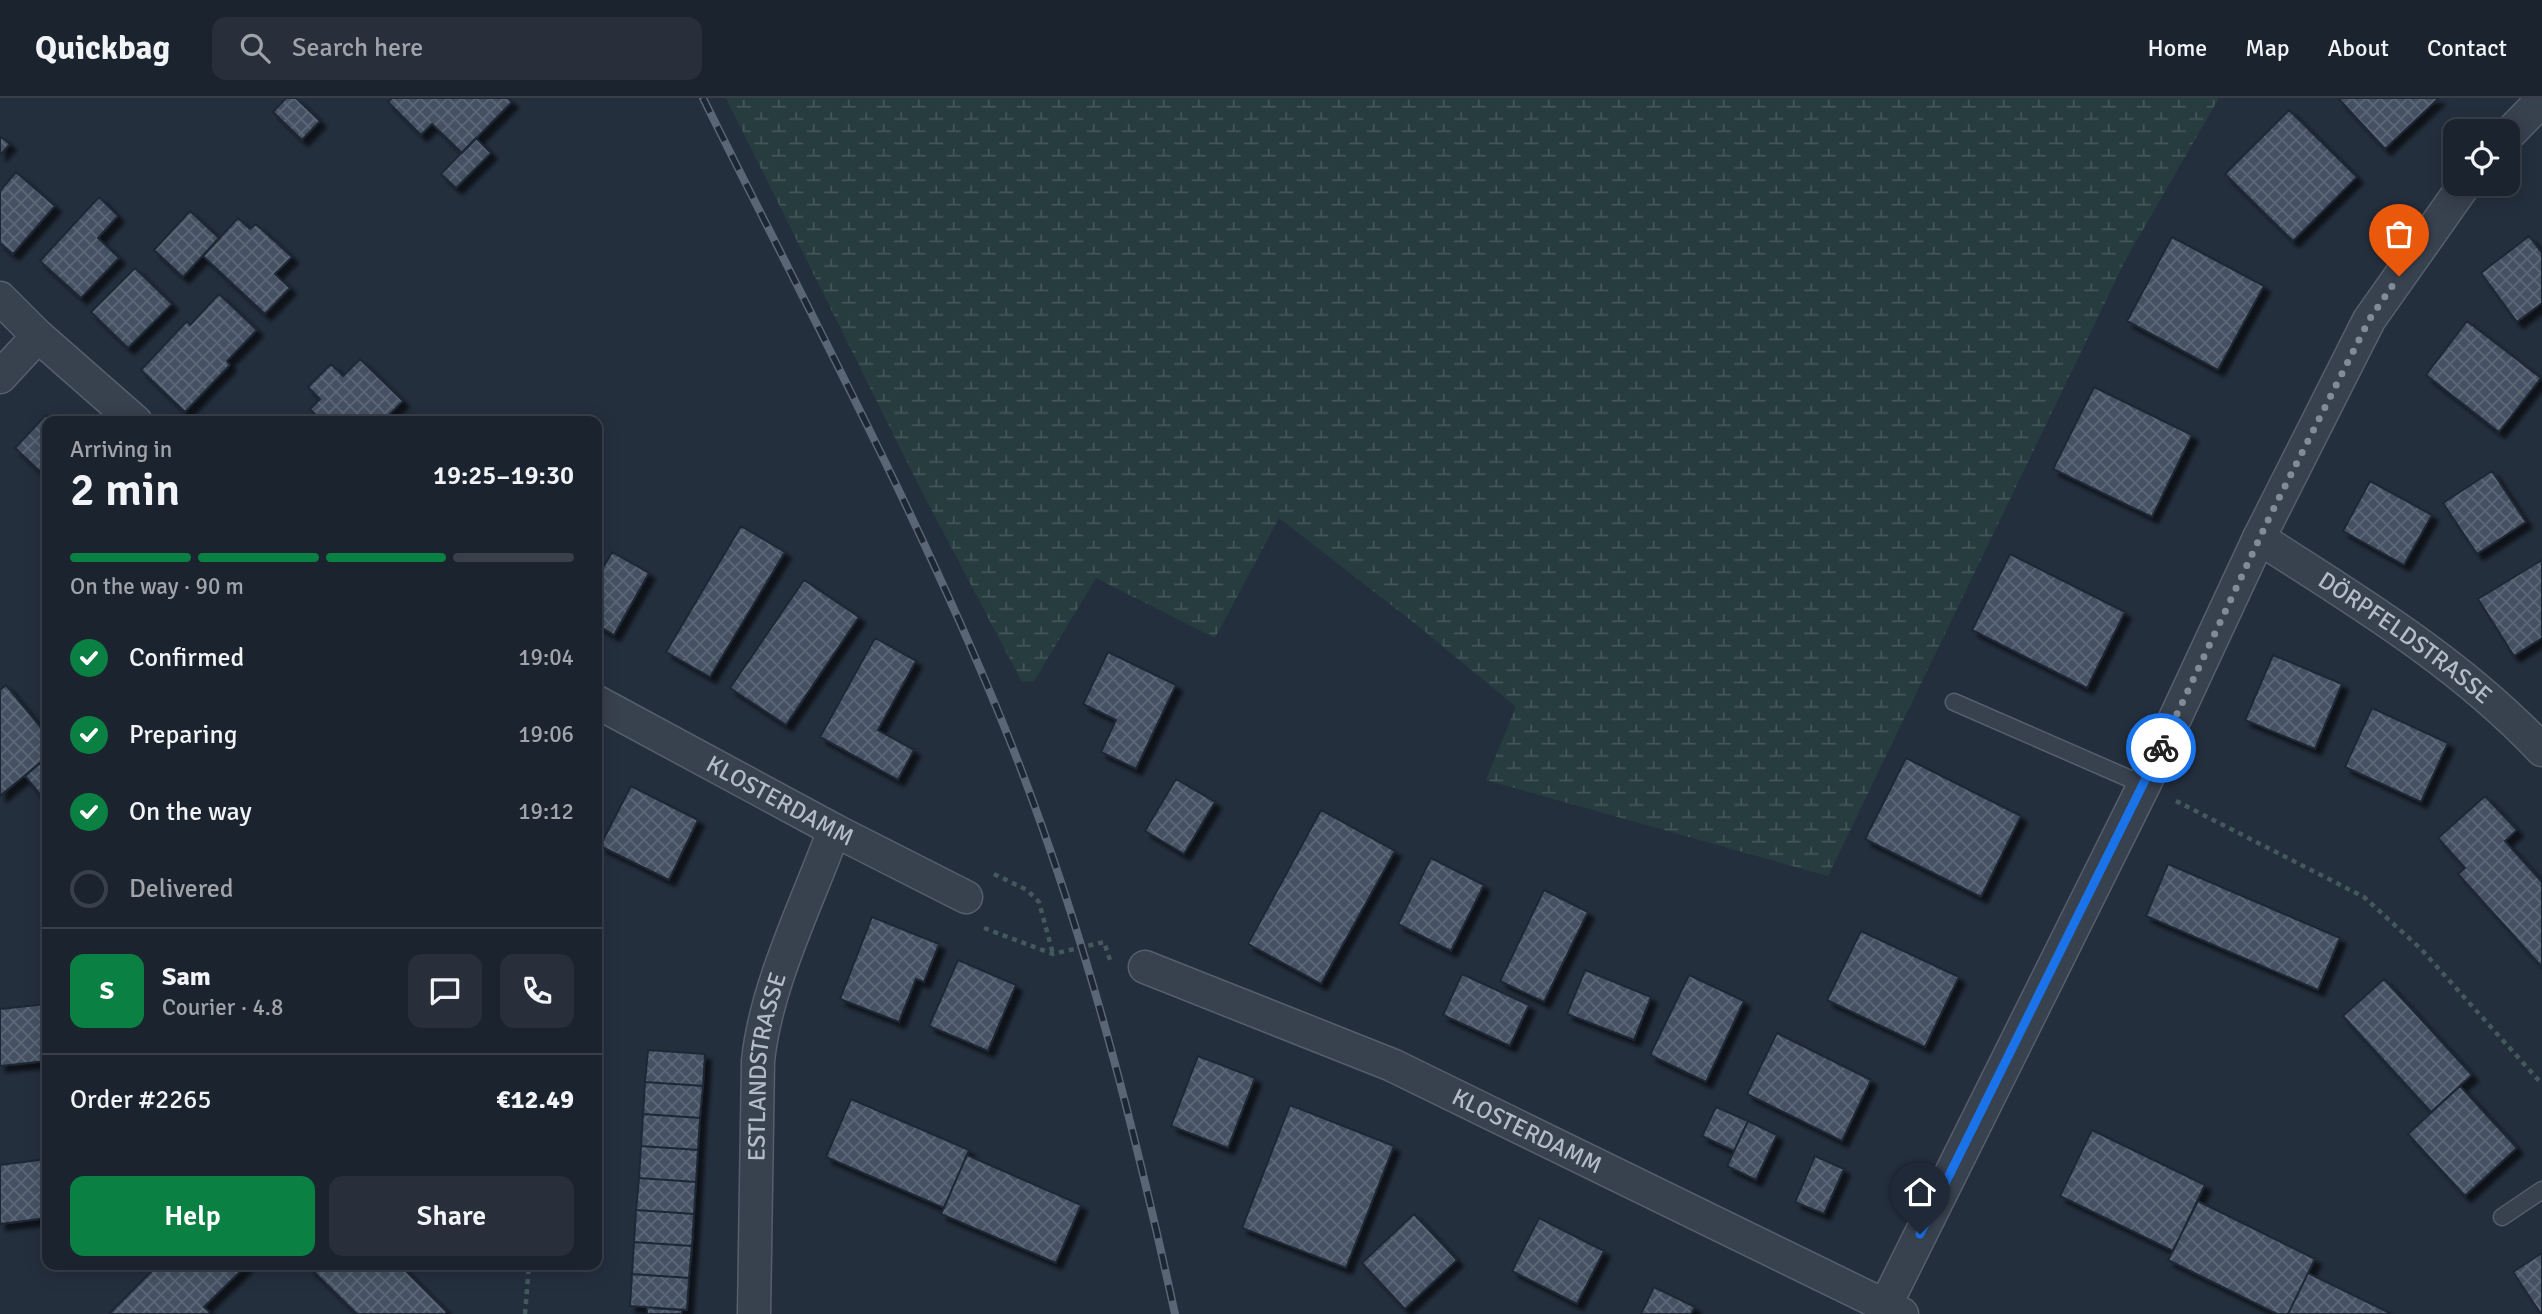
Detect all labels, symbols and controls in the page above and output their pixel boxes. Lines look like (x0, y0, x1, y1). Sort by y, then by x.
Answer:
search box (212, 17, 702, 80)
text: Quickbag (35, 28, 170, 69)
icon: search (236, 29, 274, 67)
text: Search here (292, 32, 423, 64)
text: Home (2147, 33, 2207, 63)
text: Map (2245, 33, 2290, 63)
text: About (2328, 33, 2389, 63)
text: Contact (2427, 33, 2507, 63)
map controls (2443, 119, 2520, 196)
button: locate (2443, 119, 2520, 196)
pin (2369, 204, 2429, 276)
icon: bag (2380, 215, 2418, 253)
text: Arriving in (70, 435, 172, 464)
text: 19:25–19:30 (433, 460, 574, 492)
text: 2 min (70, 462, 180, 518)
street label: DÖRPFELDSTRASSE (2313, 565, 2498, 710)
text: On the way · 90 m (70, 572, 244, 601)
icon: check (70, 639, 108, 677)
text: Confirmed (129, 642, 244, 674)
text: 19:04 (518, 643, 574, 672)
courier (2126, 713, 2196, 783)
icon: check (70, 716, 108, 754)
text: Preparing (129, 719, 237, 751)
text: 19:06 (518, 720, 574, 749)
icon: bike (2142, 729, 2180, 767)
street label: KLOSTERDAMM (701, 749, 859, 853)
icon: check (70, 793, 108, 831)
text: On the way (129, 796, 252, 828)
text: 19:12 (518, 797, 574, 826)
text: Delivered (129, 873, 234, 905)
button: chat (408, 954, 482, 1028)
button: phone (500, 954, 574, 1028)
text: Sam (162, 961, 211, 993)
street label: ESTLANDSTRASSE (741, 969, 793, 1162)
text: S (100, 975, 114, 1007)
text: Courier · 4.8 (162, 993, 283, 1022)
street label: KLOSTERDAMM (1447, 1082, 1607, 1180)
text: Order #2265 (70, 1084, 211, 1116)
text: €12.49 (496, 1084, 574, 1116)
pin (1890, 1162, 1950, 1234)
icon: home (1901, 1173, 1939, 1211)
button: Help (70, 1176, 315, 1256)
button: Share (329, 1176, 574, 1256)

